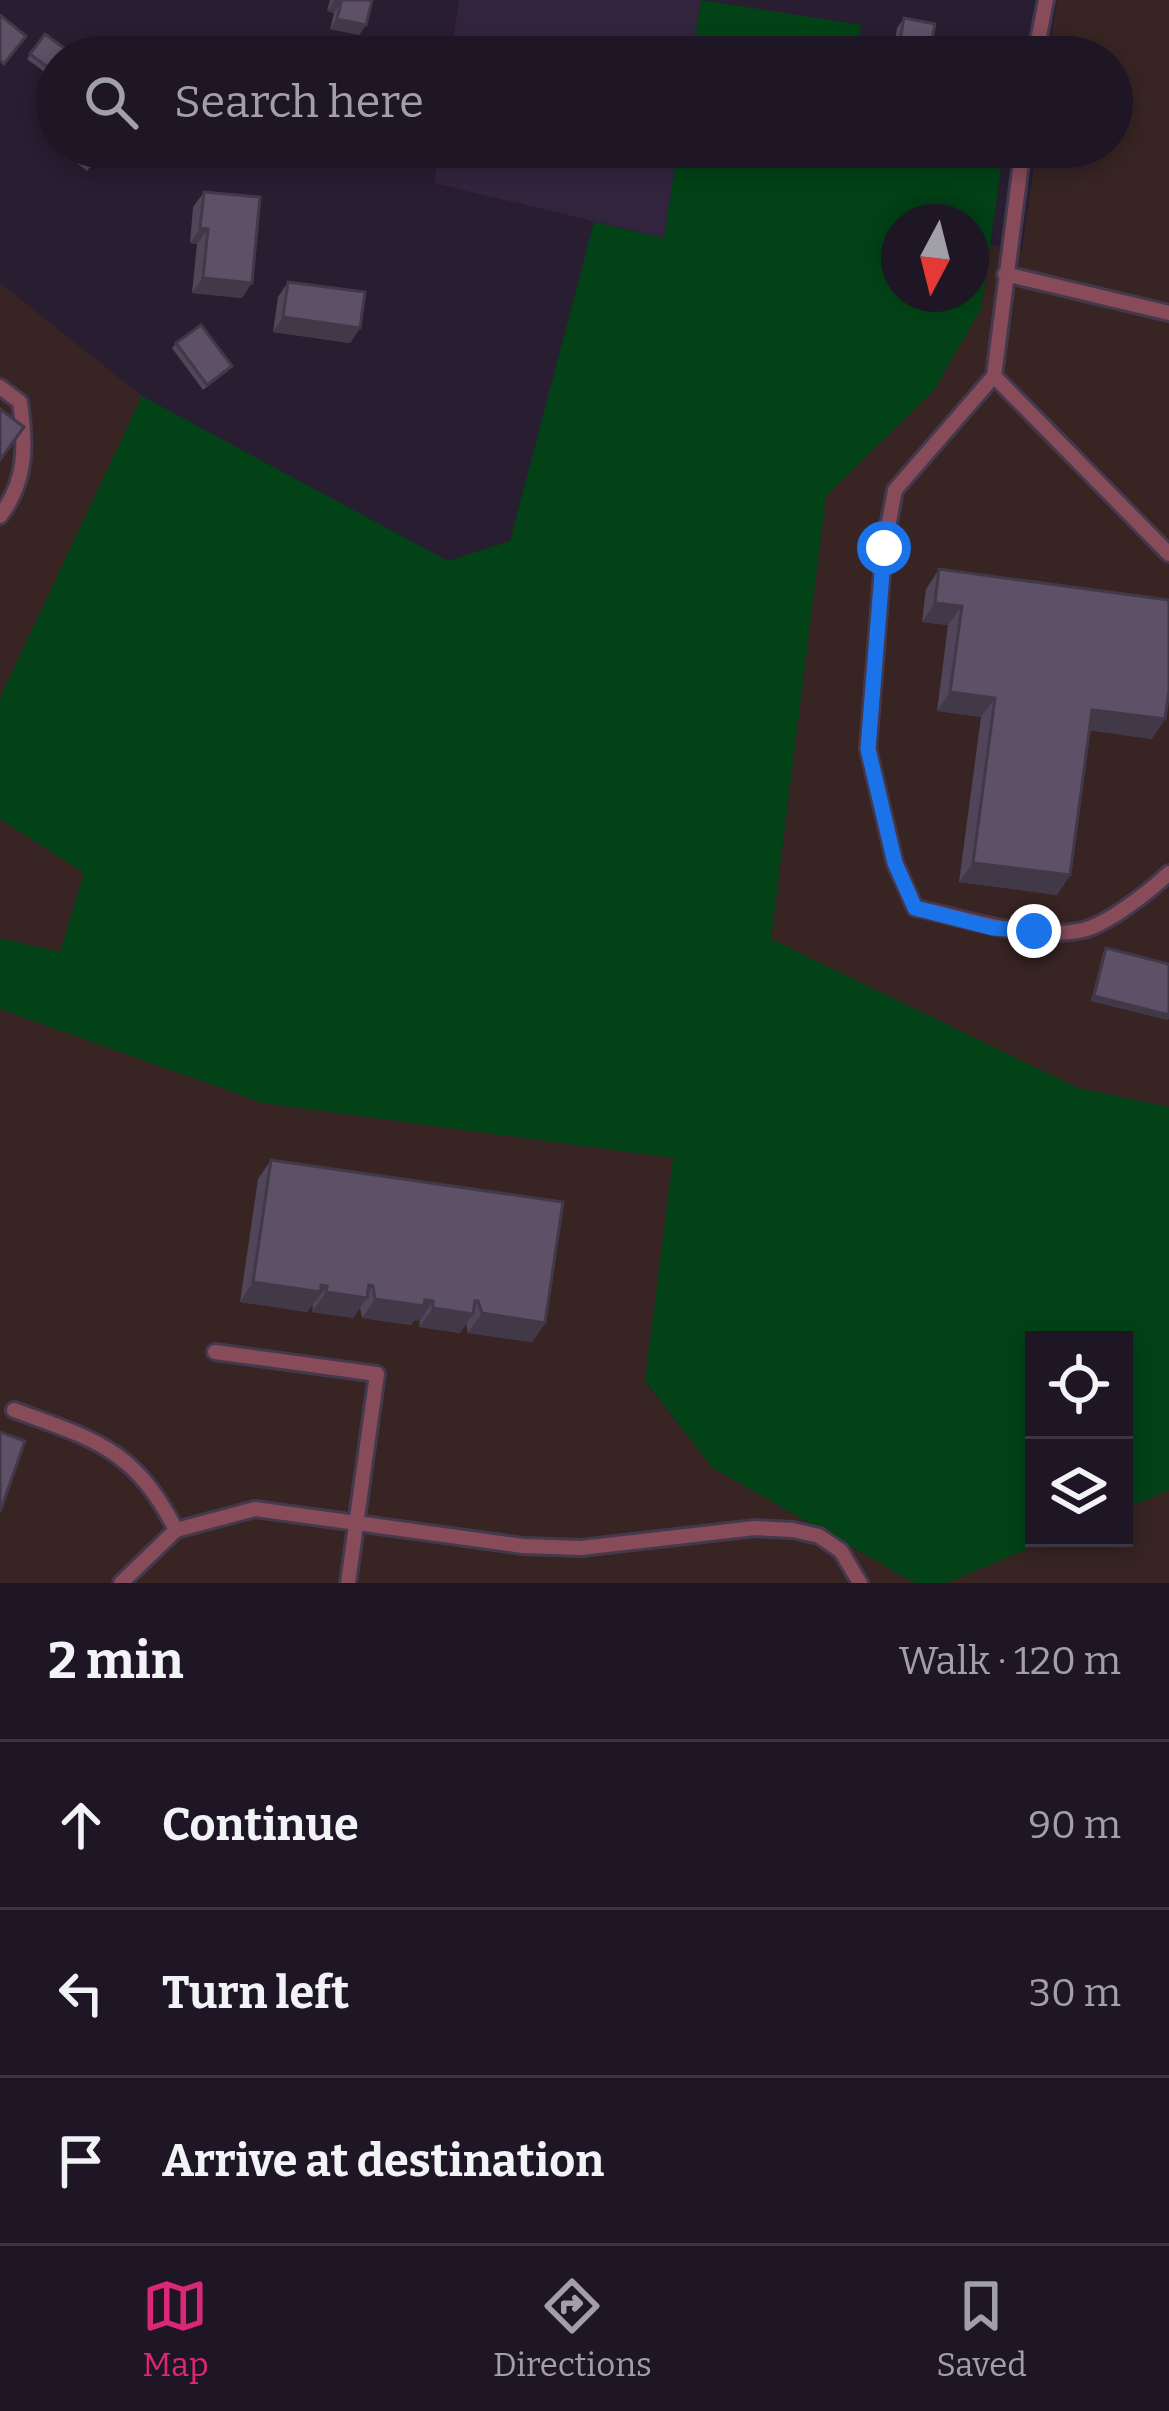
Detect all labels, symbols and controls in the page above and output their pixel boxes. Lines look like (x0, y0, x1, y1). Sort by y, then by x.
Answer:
search box (36, 36, 1133, 168)
icon: search (78, 69, 144, 135)
text: Search here (174, 75, 424, 129)
north arrow (881, 204, 989, 312)
route start (857, 521, 911, 575)
route end (1007, 904, 1061, 958)
map controls (1025, 1331, 1133, 1547)
button: locate (1025, 1331, 1133, 1439)
button: layers (1025, 1439, 1133, 1547)
text: 2 min (48, 1630, 184, 1692)
text: Walk · 120 m (899, 1638, 1121, 1684)
icon: ahead (48, 1792, 114, 1858)
text: Continue (162, 1798, 359, 1852)
text: 90 m (1028, 1802, 1121, 1848)
icon: left (48, 1960, 114, 2026)
text: Turn left (162, 1966, 349, 2020)
text: 30 m (1029, 1970, 1121, 2016)
icon: arrive (48, 2128, 114, 2194)
text: Arrive at destination (162, 2134, 604, 2188)
tab: Map (142, 2273, 209, 2385)
tab: Directions (493, 2273, 652, 2385)
tab: Saved (936, 2273, 1027, 2385)

